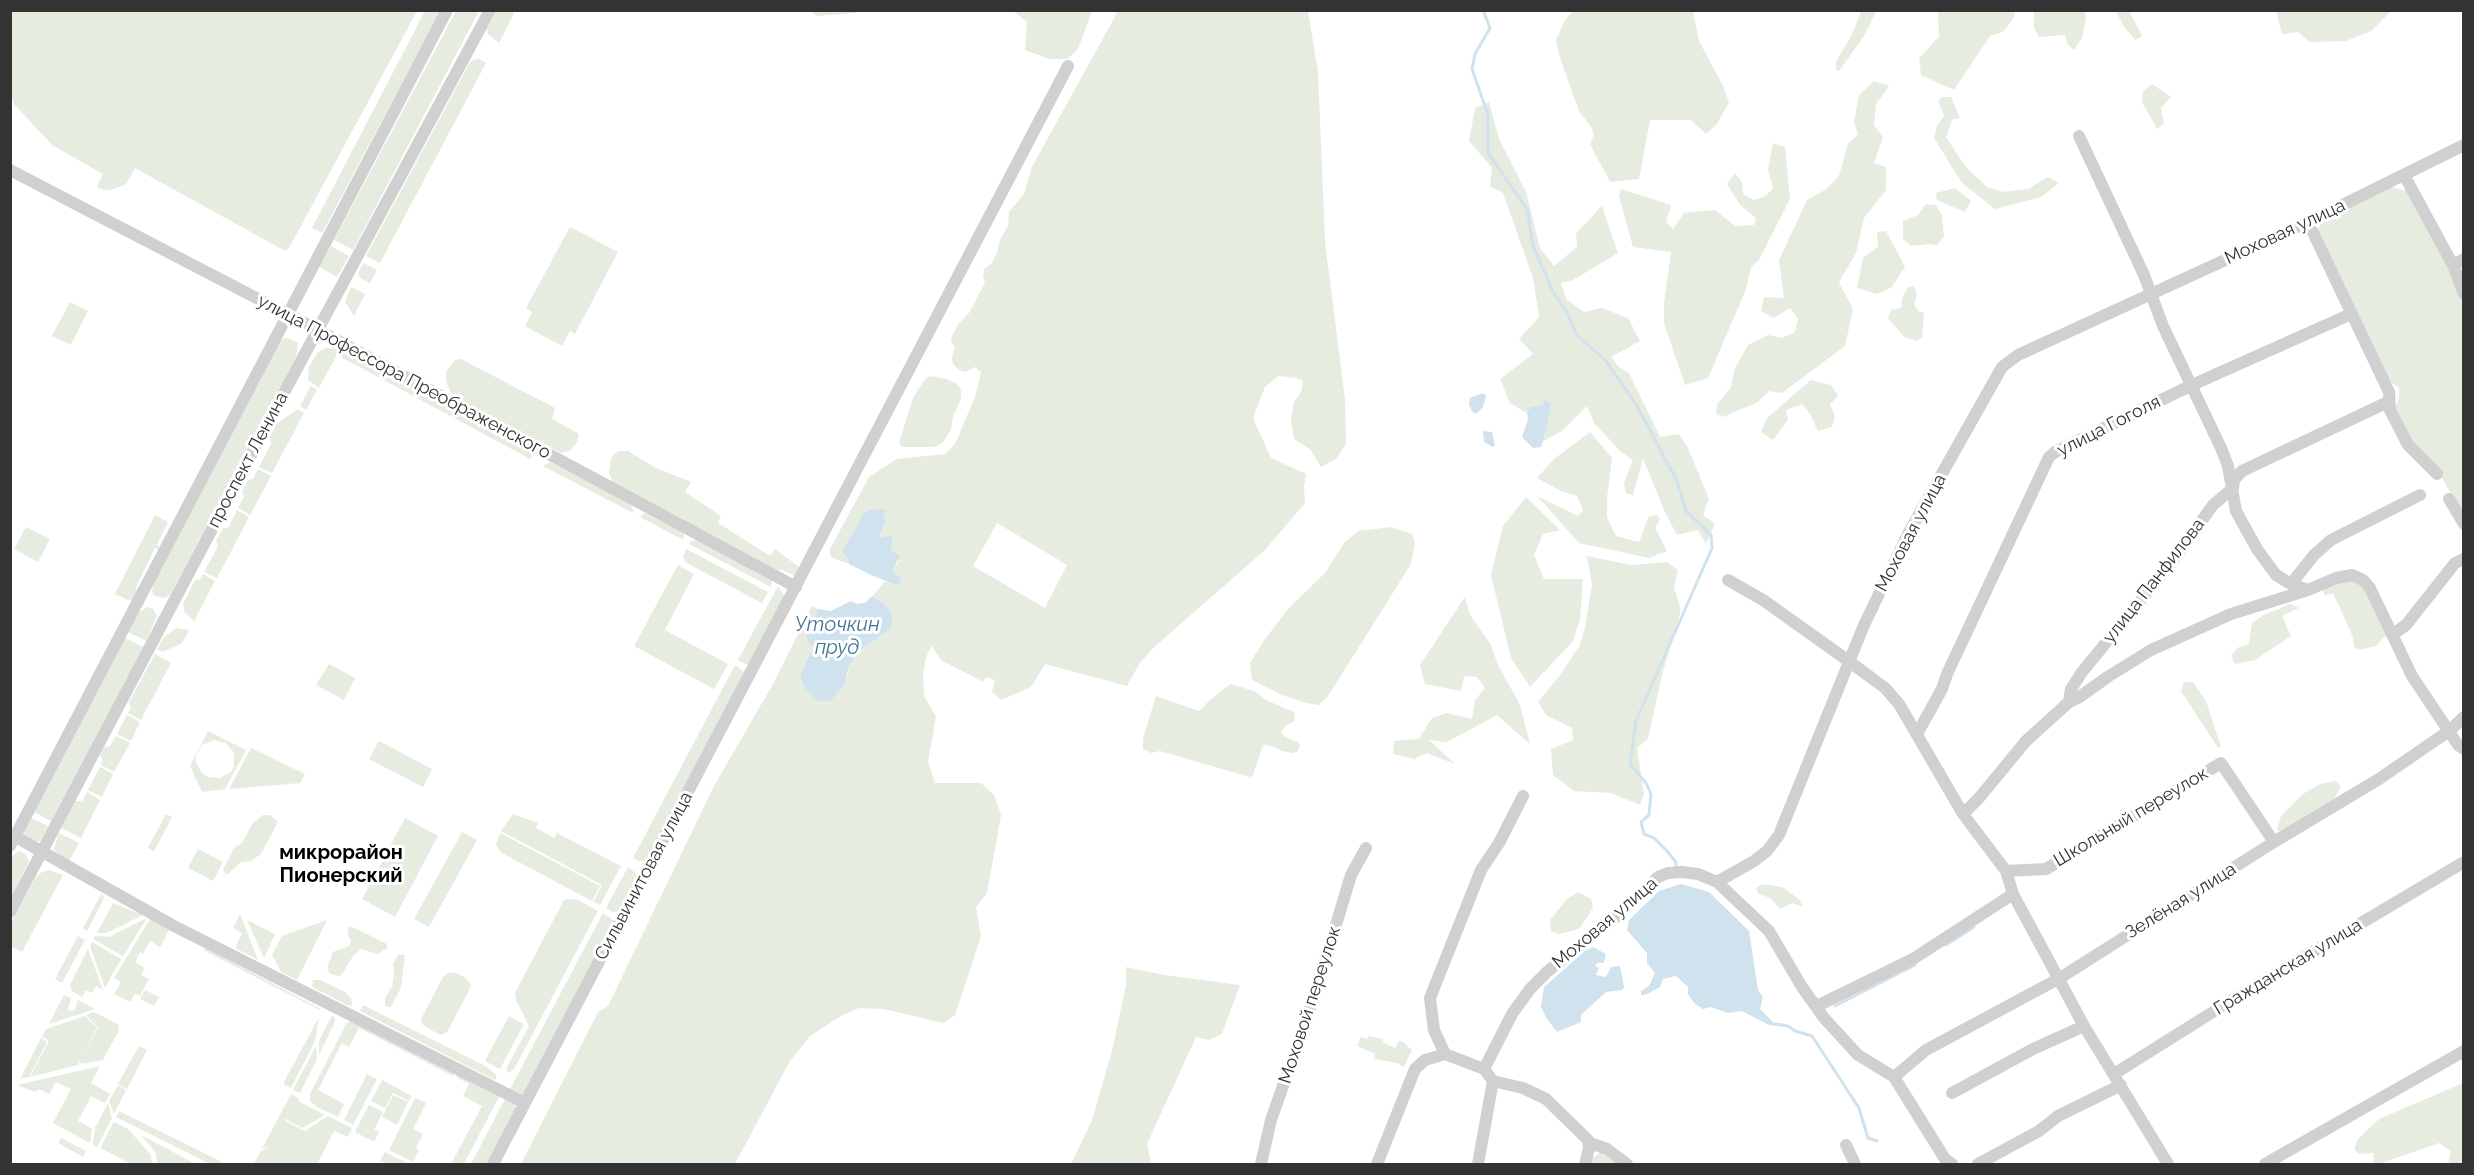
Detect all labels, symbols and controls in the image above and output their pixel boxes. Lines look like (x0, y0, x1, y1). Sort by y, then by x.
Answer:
street label: Моховая улица (2221, 195, 2349, 269)
street label: улица Профессора Преображенского (254, 290, 554, 464)
street label: проспект Ленина (203, 389, 293, 531)
street label: улица Гоголя (2054, 391, 2164, 461)
street label: Моховая улица (1871, 470, 1951, 596)
street label: улица Панфилова (2099, 514, 2209, 648)
water label: Уточкин пруд (795, 613, 879, 660)
street label: Школьный переулок (2050, 762, 2212, 872)
street label: Сильвинитовая улица (591, 788, 697, 964)
district label: микрорайон Пионерский (279, 841, 403, 888)
street label: Зелёная улица (2122, 858, 2240, 944)
street label: Моховая улица (1548, 873, 1662, 973)
street label: Гражданская улица (2210, 914, 2366, 1020)
street label: Моховой переулок (1274, 924, 1346, 1086)

